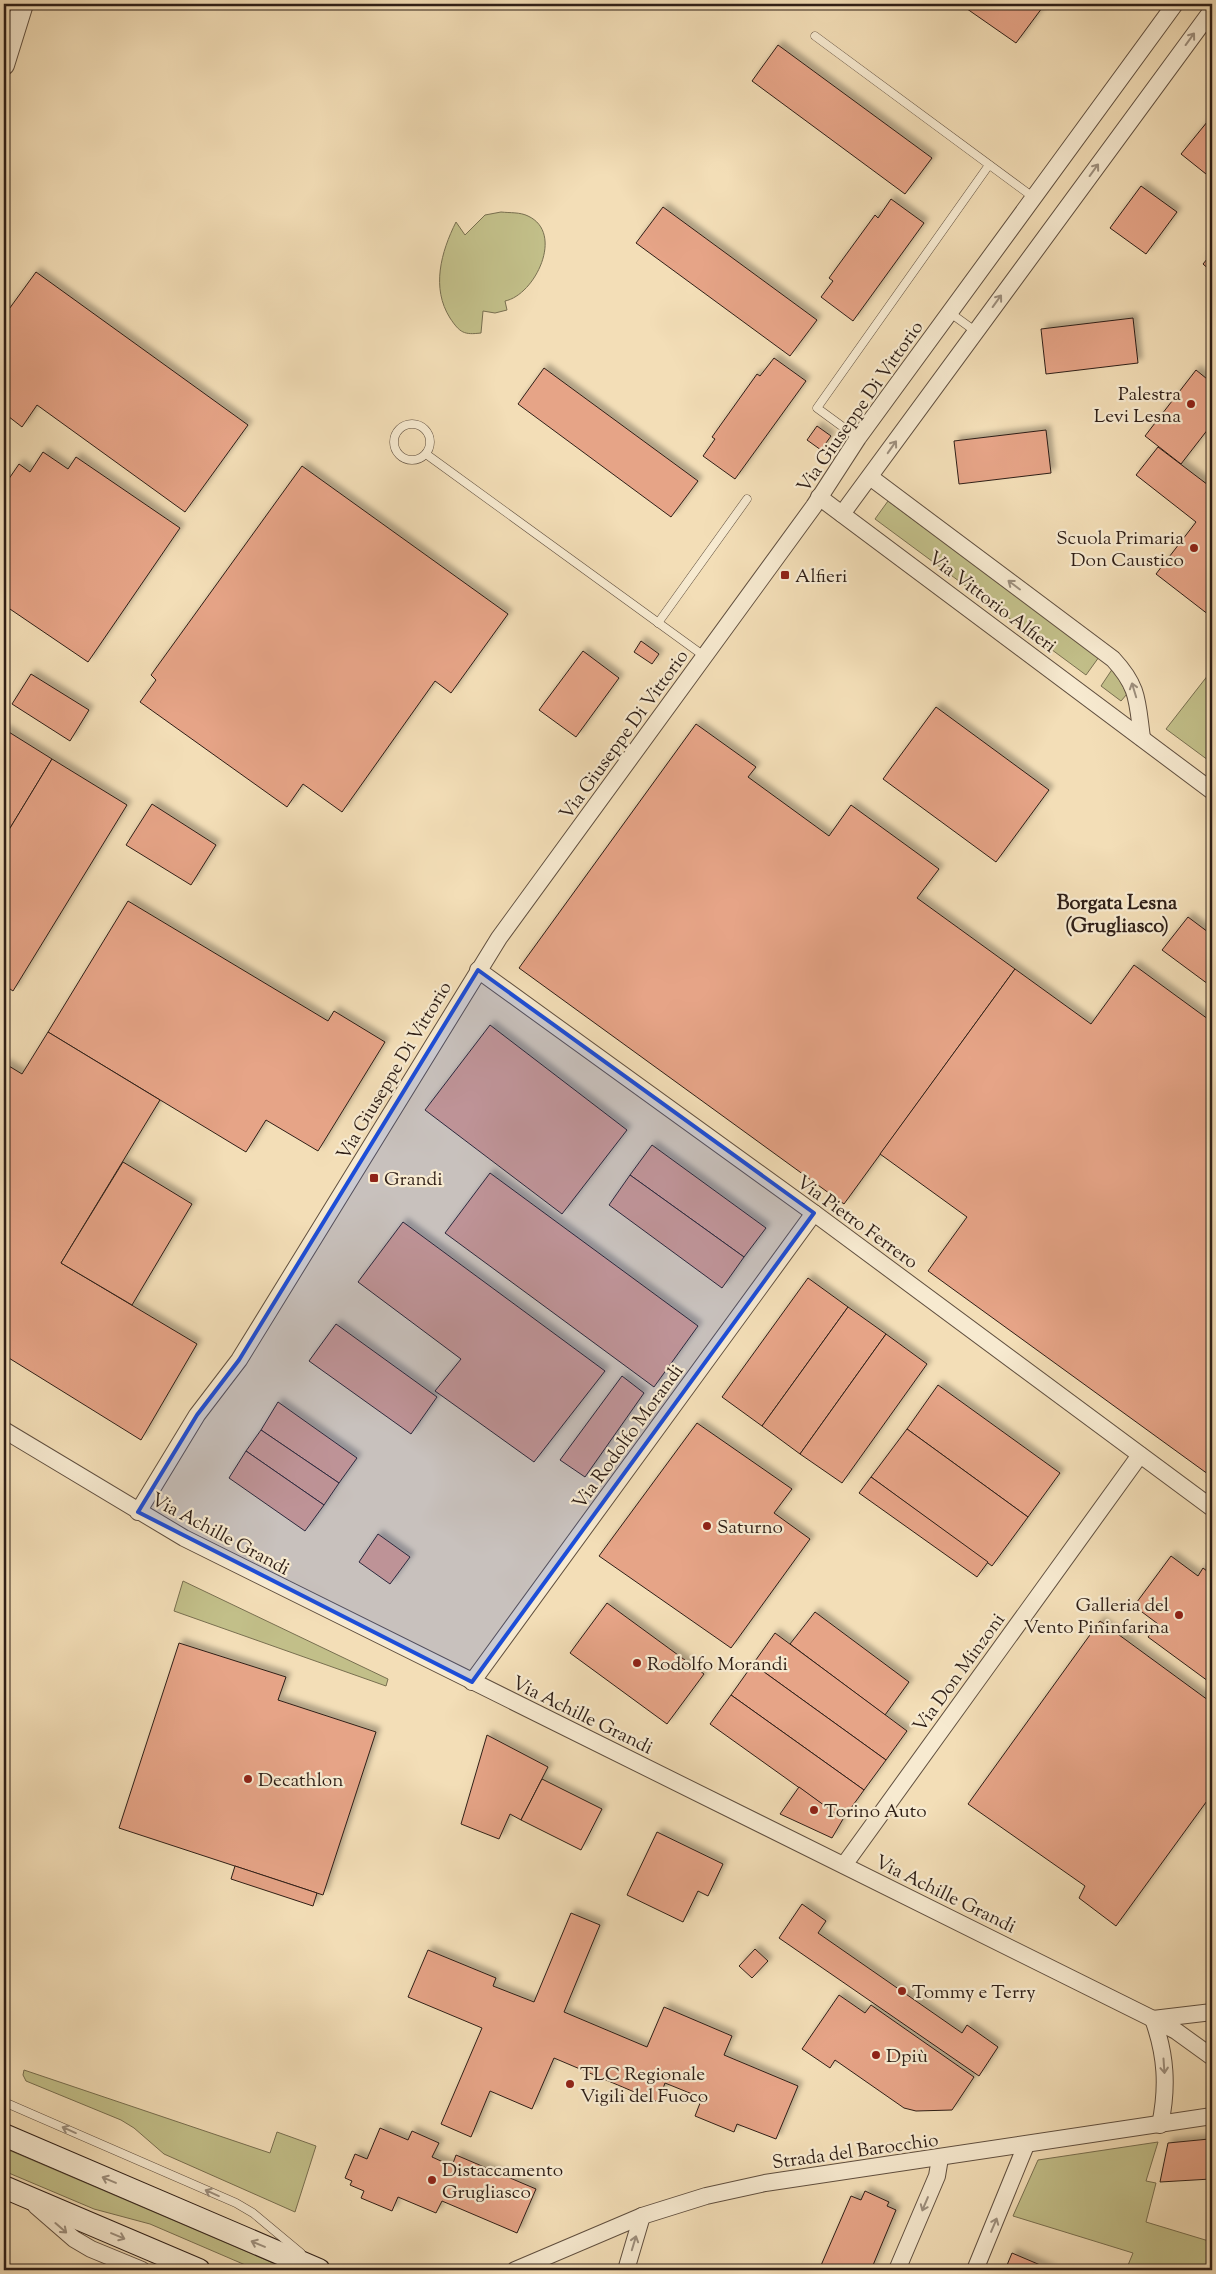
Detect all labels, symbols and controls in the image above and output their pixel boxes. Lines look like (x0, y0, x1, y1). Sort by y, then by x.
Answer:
one-way arrow (1185, 33, 1196, 46)
one-way arrow (1088, 164, 1099, 177)
one-way arrow (992, 294, 1002, 308)
street label: Via Giuseppe Di Vittorio (791, 316, 931, 499)
place label: Palestra Levi Lesna (1094, 382, 1181, 431)
marker: Palestra Levi Lesna (1185, 398, 1197, 410)
one-way arrow (887, 440, 897, 454)
place label: Scuola Primaria Don Caustico (1056, 526, 1184, 575)
marker: Scuola Primaria Don Caustico (1188, 542, 1200, 554)
street label: Via Vittorio Alfieri (922, 546, 1061, 660)
place label: Alfieri (795, 564, 847, 591)
marker: Alfieri (779, 569, 791, 581)
one-way arrow (1008, 579, 1021, 590)
street label: Via Giuseppe Di Vittorio (554, 645, 696, 826)
one-way arrow (1128, 683, 1138, 699)
district label: Borgata Lesna (Grugliasco) (1057, 890, 1178, 942)
street label: Via Giuseppe Di Vittorio (331, 977, 459, 1166)
place label: Grandi (384, 1167, 443, 1194)
street label: Via Pietro Ferrero (790, 1170, 923, 1276)
marker: Grandi (368, 1172, 380, 1184)
street label: Via Rodolfo Morandi (567, 1359, 691, 1515)
street label: Via Achille Grandi (146, 1487, 294, 1583)
place label: Saturno (717, 1515, 783, 1542)
marker: Saturno (701, 1520, 713, 1532)
place label: Galleria del Vento Pininfarina (1023, 1593, 1169, 1642)
street label: Via Don Minzoni (908, 1608, 1013, 1739)
marker: Galleria del Vento Pininfarina (1173, 1609, 1185, 1621)
place label: Rodolfo Morandi (647, 1652, 788, 1679)
marker: Rodolfo Morandi (631, 1657, 643, 1669)
street label: Via Achille Grandi (507, 1670, 657, 1762)
place label: Decathlon (258, 1768, 343, 1795)
marker: Decathlon (242, 1773, 254, 1785)
place label: Torino Auto (824, 1799, 927, 1826)
marker: Torino Auto (808, 1804, 820, 1816)
street label: Via Achille Grandi (870, 1849, 1020, 1941)
place label: Tommy e Terry (912, 1980, 1036, 2007)
marker: Tommy e Terry (896, 1985, 908, 1997)
place label: Dpiù (886, 2044, 928, 2071)
marker: Dpiù (870, 2049, 882, 2061)
one-way arrow (1160, 2057, 1169, 2073)
place label: TLC Regionale Vigili del Fuoco (580, 2062, 708, 2111)
marker: TLC Regionale Vigili del Fuoco (564, 2078, 576, 2090)
one-way arrow (62, 2125, 77, 2134)
street label: Strada del Barocchio (771, 2127, 940, 2178)
place label: Distaccamento Grugliasco (442, 2158, 563, 2207)
marker: Distaccamento Grugliasco (426, 2174, 438, 2186)
one-way arrow (102, 2175, 117, 2185)
one-way arrow (205, 2187, 220, 2197)
one-way arrow (920, 2196, 930, 2211)
one-way arrow (989, 2218, 999, 2233)
one-way arrow (55, 2222, 68, 2234)
one-way arrow (110, 2231, 125, 2241)
one-way arrow (629, 2235, 639, 2251)
one-way arrow (251, 2239, 266, 2249)

